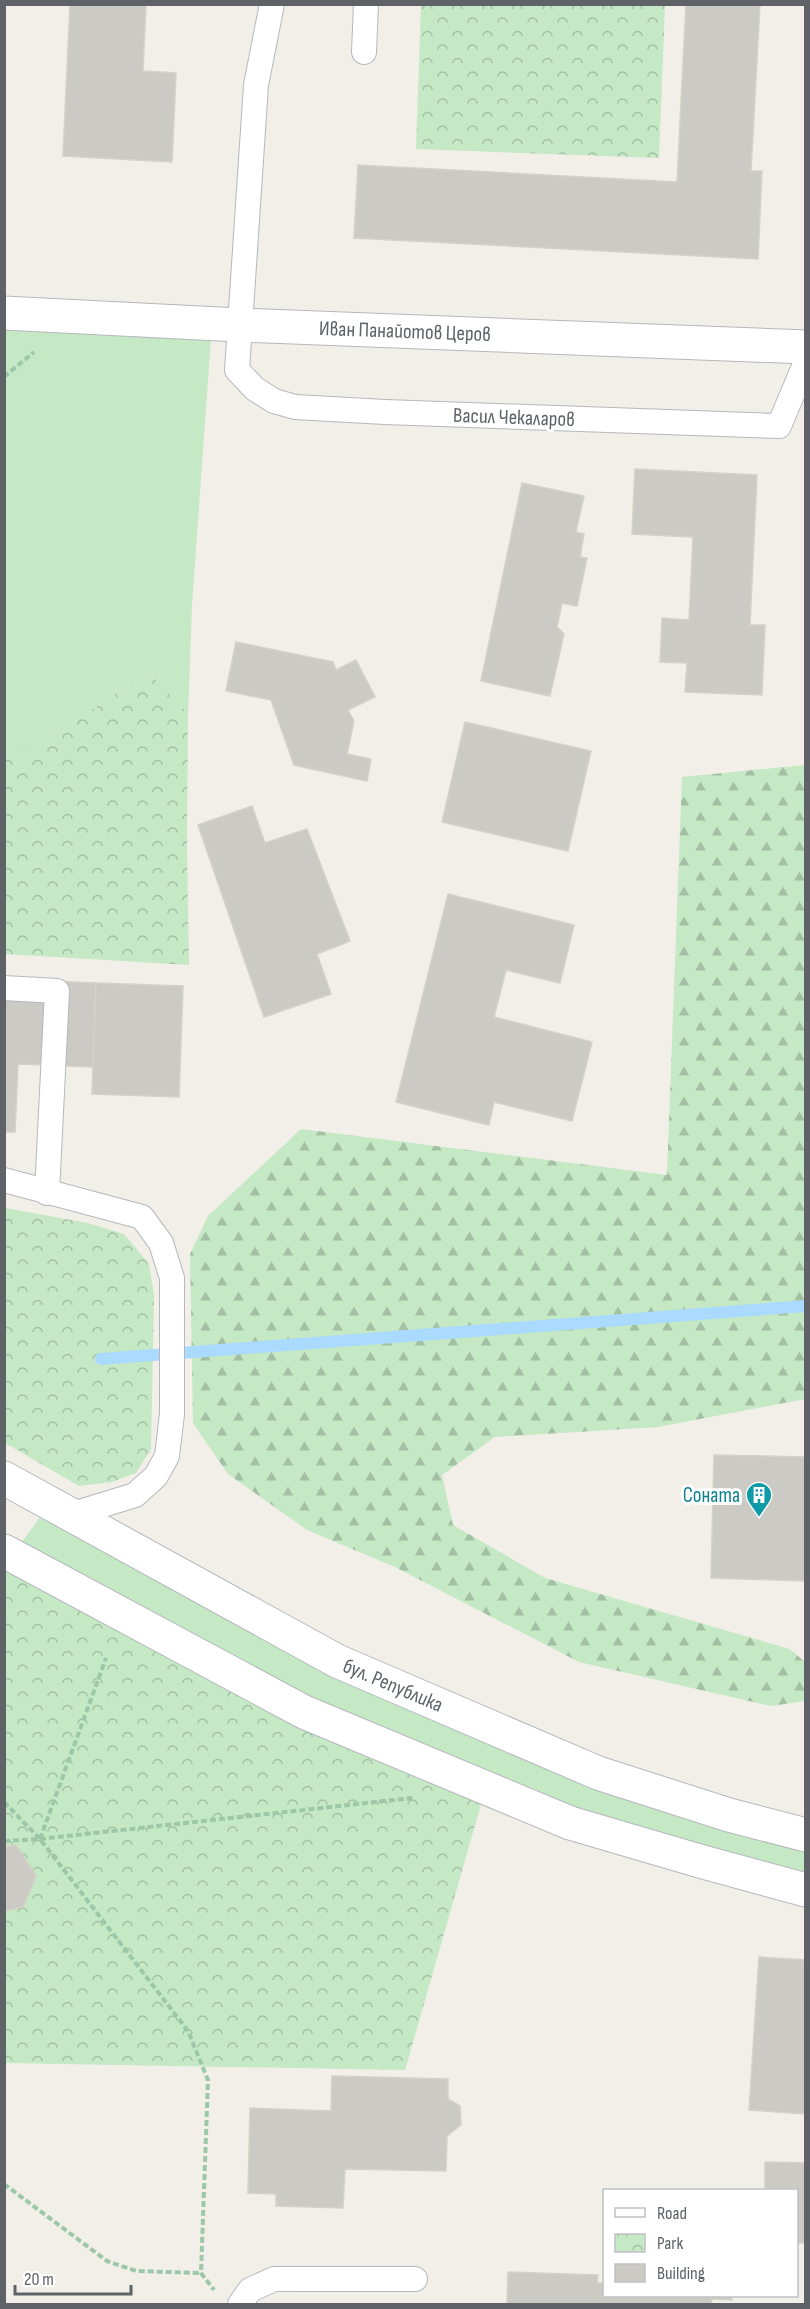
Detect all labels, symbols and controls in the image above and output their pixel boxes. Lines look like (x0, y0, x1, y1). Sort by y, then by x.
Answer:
street label: Иван Панайотов Церов (319, 316, 491, 347)
street label: Васил Чекаларов (453, 403, 575, 432)
building icon: Соната (744, 1480, 774, 1518)
place label: Соната (683, 1483, 740, 1508)
street label: бул. Република (339, 1653, 447, 1718)
legend (603, 2189, 798, 2297)
text: Road (657, 2203, 687, 2224)
text: Park (657, 2233, 683, 2254)
scale bar (15, 2258, 130, 2296)
text: Building (657, 2263, 705, 2284)
text: 20 m (24, 2269, 54, 2290)

